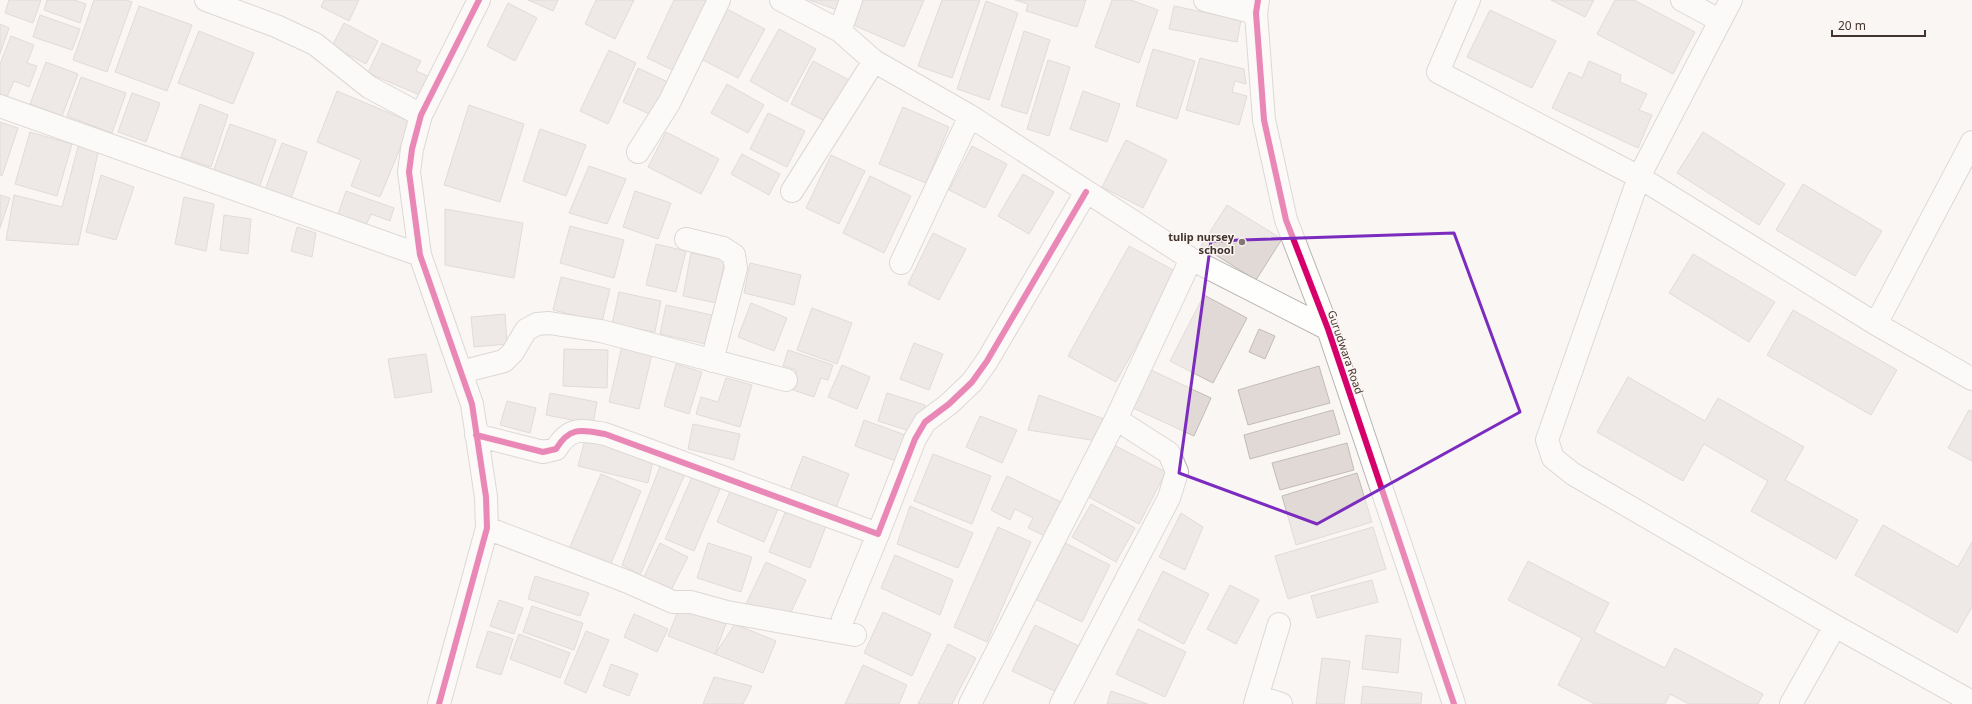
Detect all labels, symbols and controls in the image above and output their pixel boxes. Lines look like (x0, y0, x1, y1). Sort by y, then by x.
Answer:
scale bar (1832, 12, 1925, 38)
text: 20 m (1838, 17, 1866, 34)
place label: tulip nursey school (1168, 229, 1235, 257)
marker: tulip nursey school (1237, 237, 1247, 247)
street label: Gurudwara Road (1325, 308, 1367, 396)

